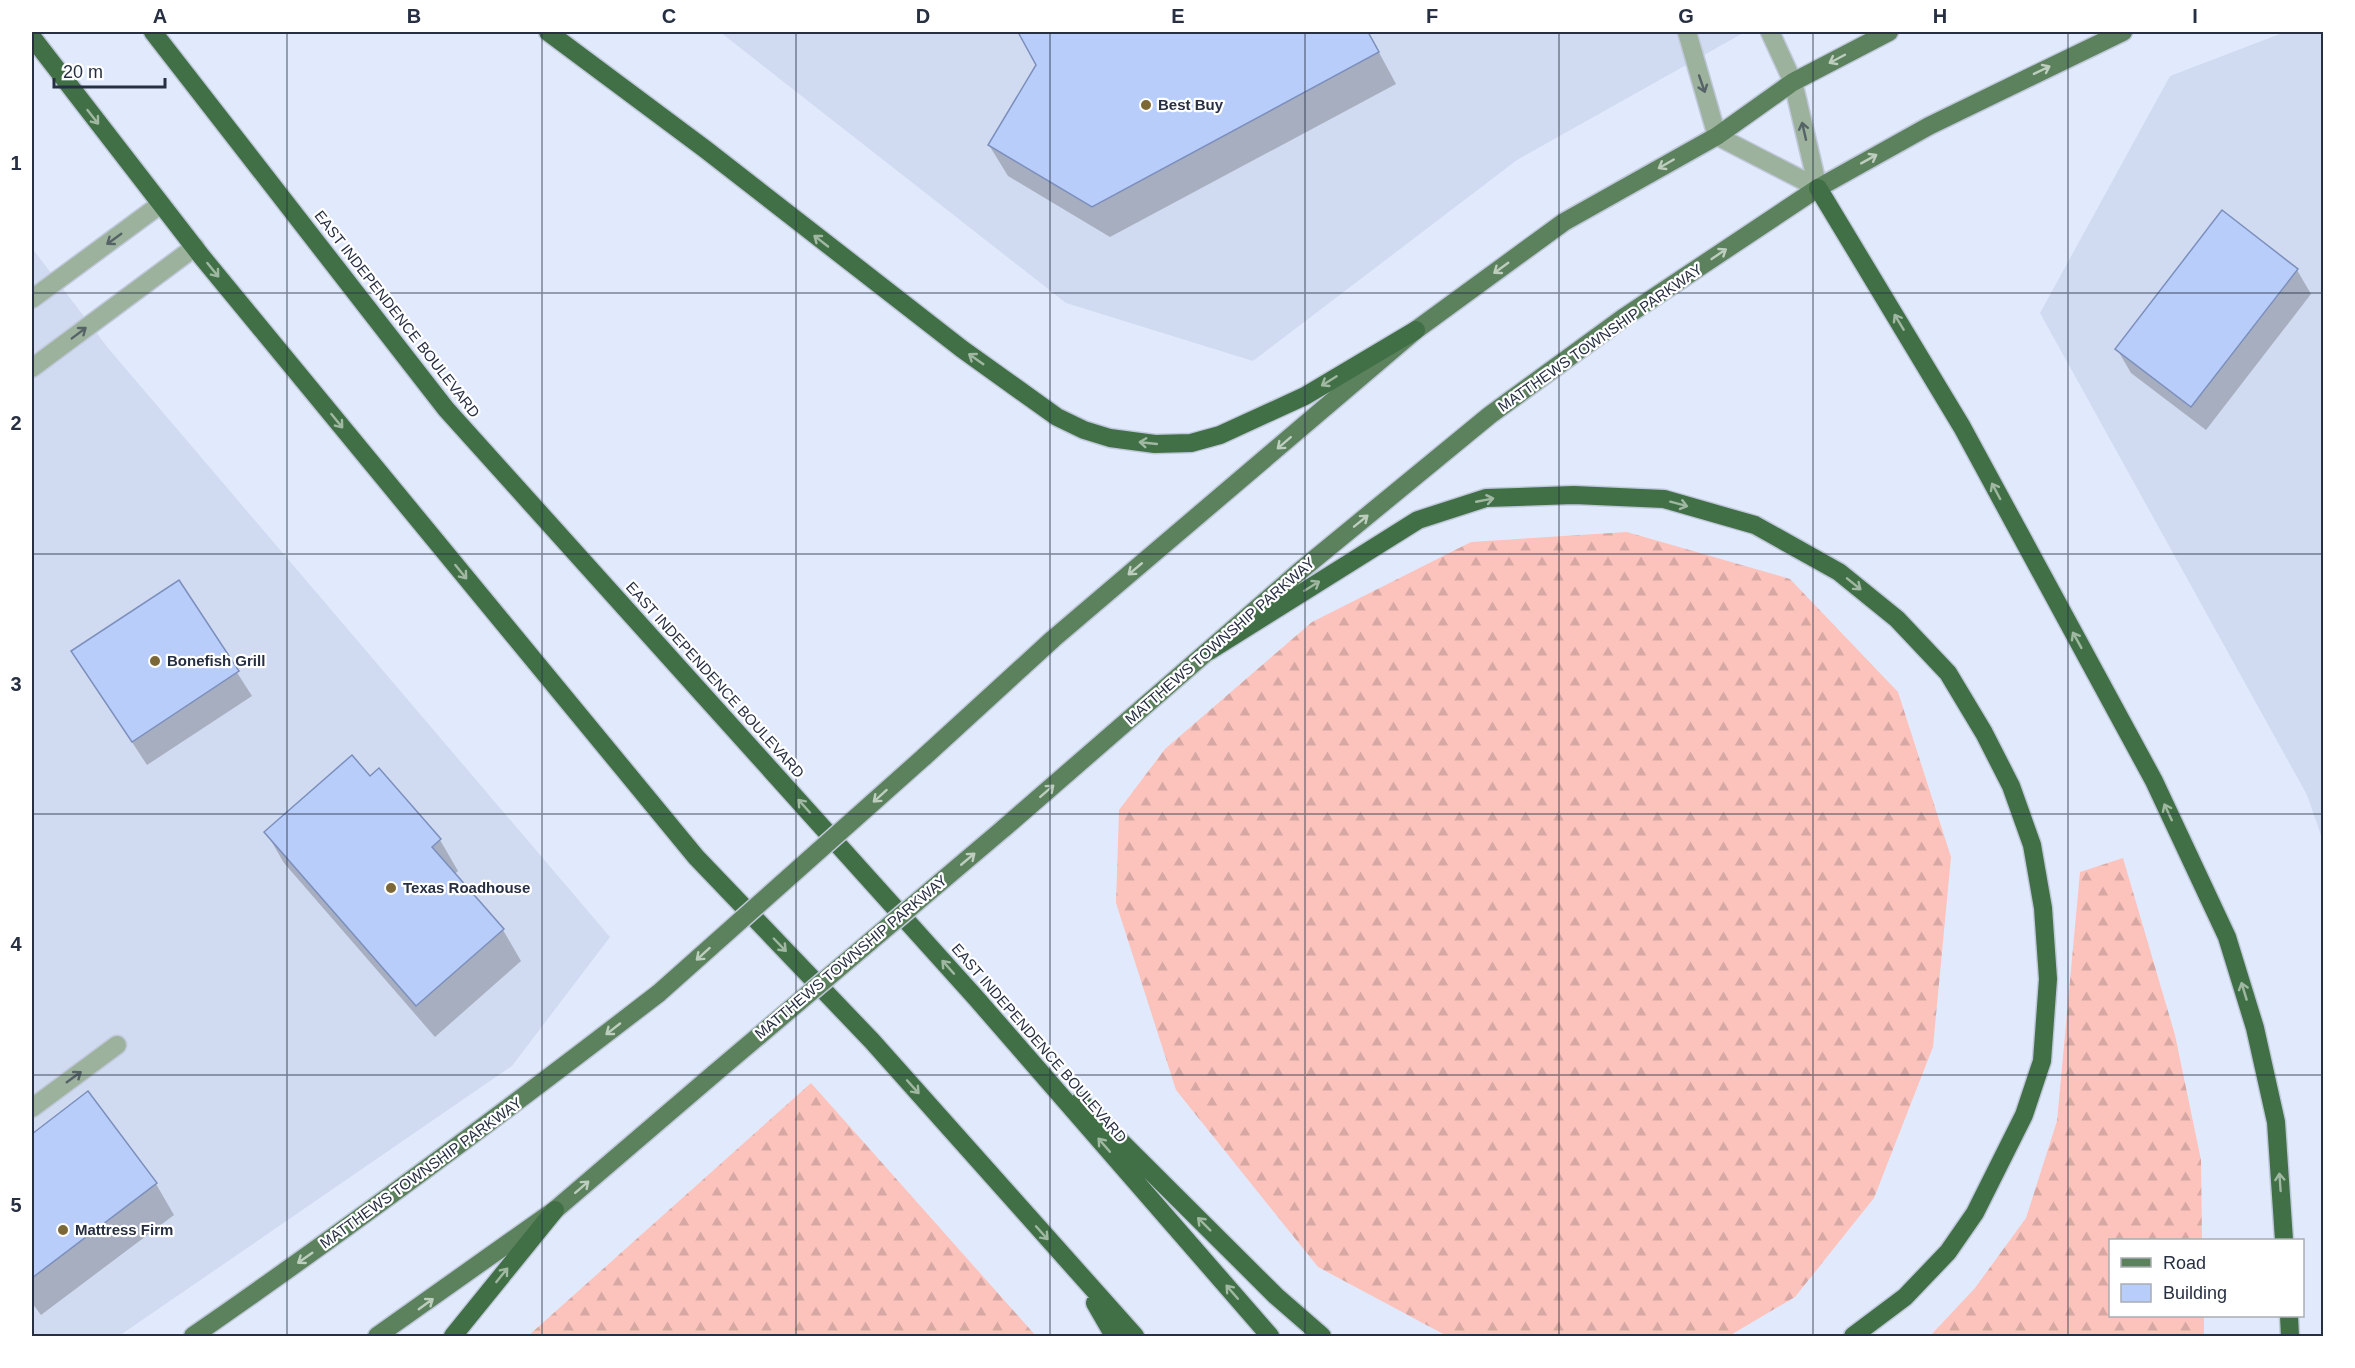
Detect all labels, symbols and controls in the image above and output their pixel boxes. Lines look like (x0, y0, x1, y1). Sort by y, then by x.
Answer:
text: A (153, 5, 167, 27)
text: B (407, 5, 421, 27)
text: C (662, 5, 676, 27)
text: D (916, 5, 930, 27)
text: E (1171, 5, 1185, 27)
text: F (1426, 5, 1438, 27)
text: G (1678, 5, 1694, 27)
text: H (1933, 5, 1947, 27)
text: I (2192, 5, 2198, 27)
scale bar (54, 51, 165, 89)
one-way arrow (1829, 53, 1846, 65)
text: 20 m (63, 62, 103, 82)
one-way arrow (2032, 63, 2050, 75)
one-way arrow (1697, 74, 1708, 93)
place label: Best Buy (1158, 96, 1224, 113)
marker: Best Buy (1139, 98, 1153, 112)
one-way arrow (87, 108, 100, 124)
one-way arrow (1798, 122, 1810, 141)
text: 1 (10, 152, 22, 174)
one-way arrow (1860, 153, 1877, 165)
one-way arrow (1658, 159, 1675, 171)
street label: EAST INDEPENDENCE BOULEVARD (311, 207, 484, 421)
one-way arrow (107, 232, 123, 245)
one-way arrow (813, 235, 829, 248)
one-way arrow (1711, 248, 1727, 260)
street label: MATTHEWS TOWNSHIP PARKWAY (1494, 260, 1705, 415)
one-way arrow (207, 262, 220, 278)
one-way arrow (1493, 262, 1509, 274)
one-way arrow (1892, 314, 1904, 331)
one-way arrow (70, 327, 86, 339)
one-way arrow (969, 353, 985, 365)
one-way arrow (1321, 375, 1338, 388)
text: 2 (10, 412, 22, 434)
one-way arrow (331, 413, 344, 429)
one-way arrow (1277, 436, 1292, 450)
one-way arrow (1139, 437, 1159, 448)
one-way arrow (1990, 483, 2002, 500)
one-way arrow (1474, 494, 1494, 505)
one-way arrow (1669, 498, 1688, 510)
one-way arrow (1353, 514, 1369, 527)
street label: MATTHEWS TOWNSHIP PARKWAY (1122, 554, 1318, 728)
one-way arrow (1128, 562, 1143, 576)
one-way arrow (454, 563, 467, 579)
street label: EAST INDEPENDENCE BOULEVARD (623, 578, 808, 781)
one-way arrow (1846, 578, 1862, 591)
one-way arrow (1303, 580, 1320, 592)
one-way arrow (2071, 632, 2083, 649)
place label: Bonefish Grill (167, 652, 265, 669)
marker: Bonefish Grill (148, 654, 162, 668)
text: 3 (10, 673, 22, 695)
one-way arrow (1039, 784, 1055, 797)
one-way arrow (873, 789, 888, 803)
one-way arrow (797, 799, 811, 814)
one-way arrow (2162, 803, 2174, 821)
one-way arrow (960, 852, 976, 865)
street label: MATTHEWS TOWNSHIP PARKWAY (751, 871, 950, 1042)
place label: Texas Roadhouse (403, 879, 530, 896)
marker: Texas Roadhouse (384, 881, 398, 895)
text: 4 (10, 933, 22, 955)
one-way arrow (773, 937, 787, 952)
street label: EAST INDEPENDENCE BOULEVARD (948, 940, 1130, 1146)
one-way arrow (696, 947, 711, 961)
one-way arrow (941, 959, 955, 974)
one-way arrow (2238, 982, 2249, 1001)
one-way arrow (605, 1022, 621, 1035)
one-way arrow (66, 1070, 82, 1083)
one-way arrow (906, 1079, 920, 1094)
street label: MATTHEWS TOWNSHIP PARKWAY (316, 1094, 525, 1252)
one-way arrow (1097, 1138, 1111, 1153)
one-way arrow (2275, 1173, 2286, 1193)
one-way arrow (574, 1180, 590, 1193)
text: 5 (10, 1194, 22, 1216)
one-way arrow (1196, 1216, 1211, 1231)
place label: Mattress Firm (75, 1221, 173, 1238)
marker: Mattress Firm (56, 1223, 70, 1237)
one-way arrow (1035, 1225, 1049, 1240)
legend (2109, 1239, 2304, 1317)
one-way arrow (297, 1252, 314, 1264)
text: Road (2163, 1253, 2206, 1273)
one-way arrow (496, 1267, 509, 1283)
text: Building (2163, 1283, 2227, 1303)
one-way arrow (1225, 1285, 1239, 1300)
one-way arrow (417, 1298, 433, 1310)

